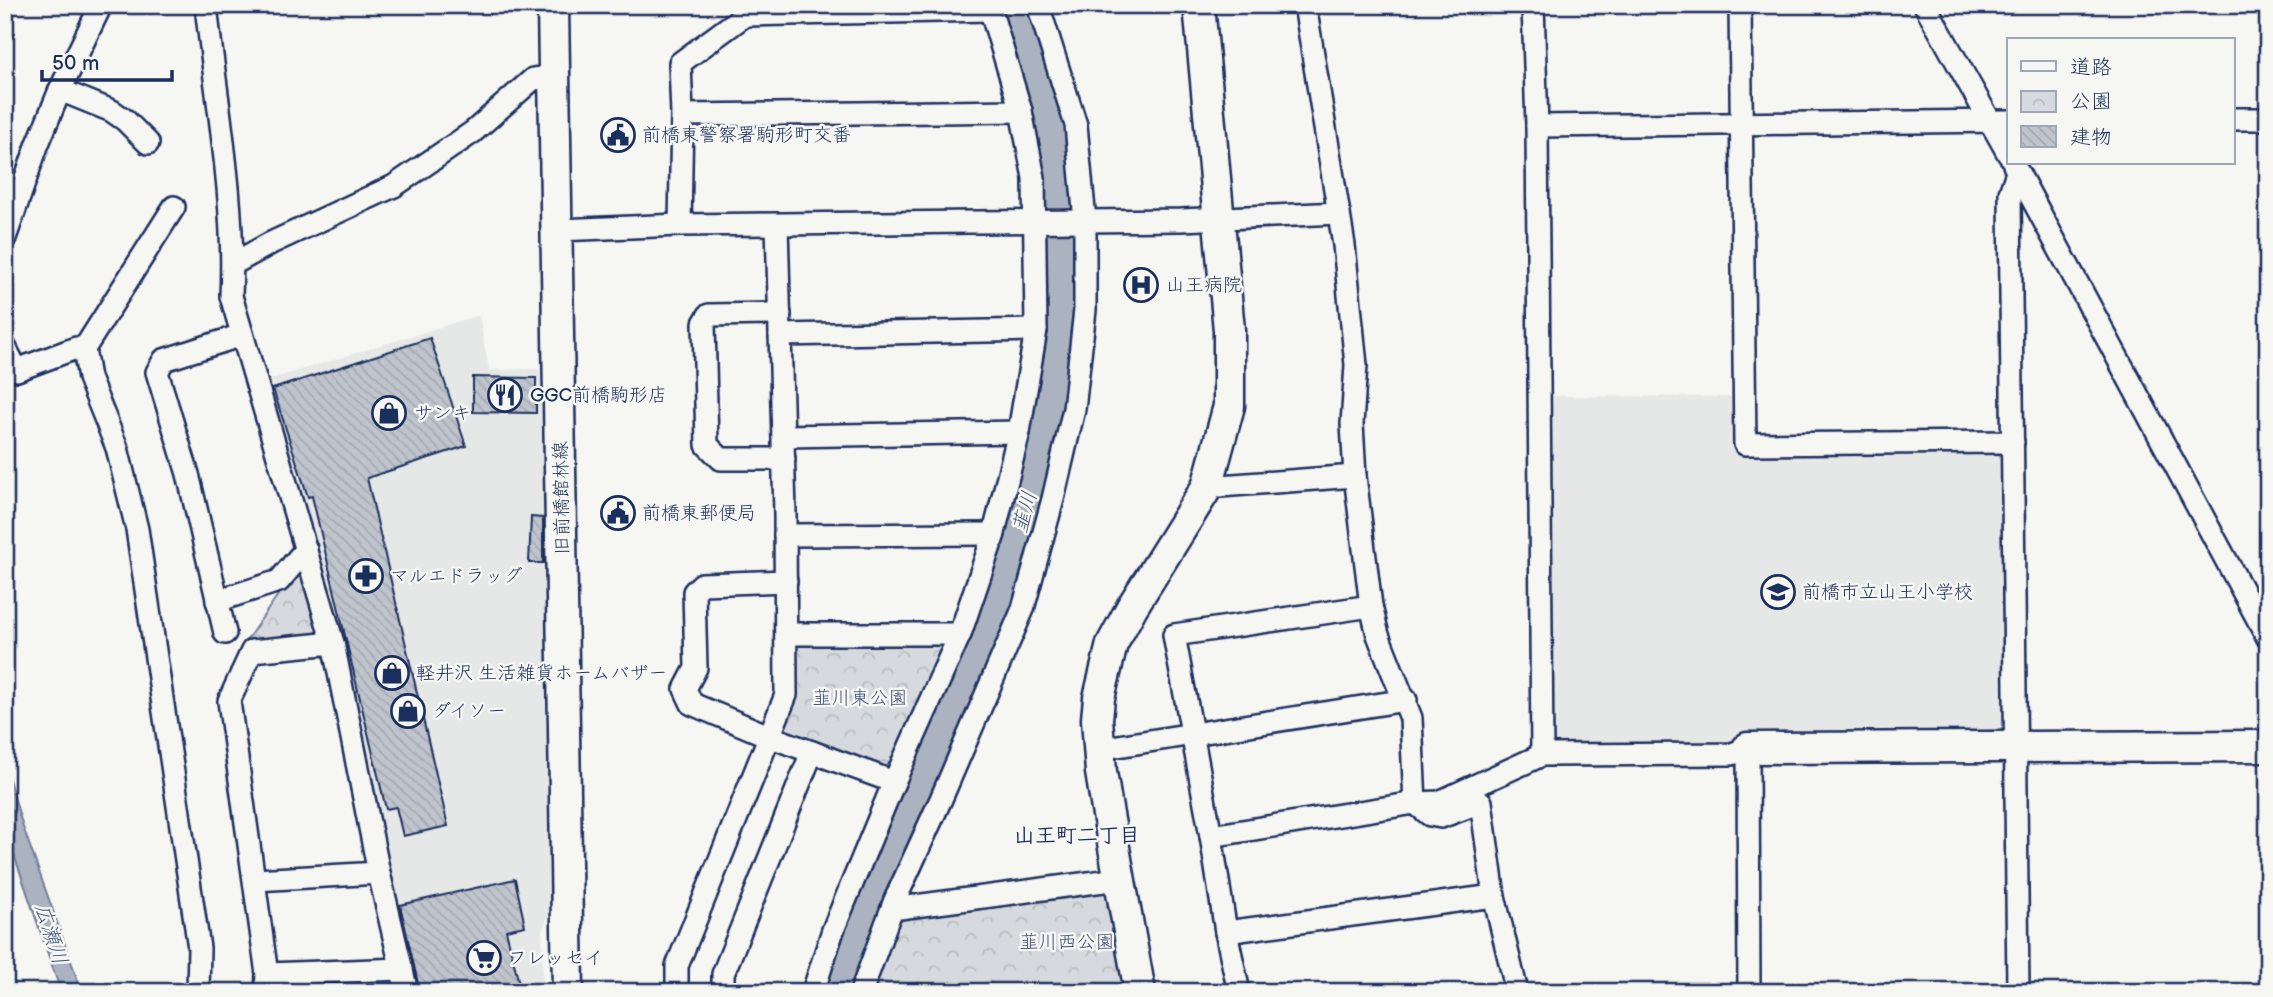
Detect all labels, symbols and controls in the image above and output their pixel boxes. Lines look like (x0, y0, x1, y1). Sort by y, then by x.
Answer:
scale bar (42, 38, 172, 82)
legend (2007, 38, 2234, 164)
text: 50 m (52, 51, 99, 76)
text: 道路 (2070, 55, 2112, 80)
text: 公園 (2070, 89, 2112, 114)
public building icon: 前橋東警察署駒形町交番 (599, 116, 637, 154)
place label: 前橋東警察署駒形町交番 (642, 124, 851, 147)
text: 建物 (2070, 125, 2112, 150)
hospital icon: 山王病院 (1122, 266, 1160, 304)
place label: 山王病院 (1166, 274, 1242, 297)
restaurant icon: GGC前橋駒形店 (486, 376, 524, 414)
place label: GGC前橋駒形店 (530, 384, 667, 407)
shop icon: サンキ (370, 394, 408, 432)
place label: サンキ (414, 402, 471, 425)
street label: 旧前橋館林線 (550, 441, 574, 555)
water label: 韮川 (1007, 488, 1043, 536)
public building icon: 前橋東郵便局 (599, 494, 637, 532)
place label: 前橋東郵便局 (642, 502, 756, 525)
pharmacy icon: マルエドラッグ (347, 557, 385, 595)
place label: マルエドラッグ (390, 565, 523, 588)
school or university icon: 前橋市立山王小学校 (1759, 573, 1797, 611)
place label: 前橋市立山王小学校 (1802, 581, 1973, 604)
shop icon: 軽井沢 生活雑貨ホームバザー (373, 654, 411, 692)
place label: 軽井沢 生活雑貨ホームバザー (416, 662, 667, 685)
park label: 韮川東公園 (812, 687, 908, 710)
shop icon: ダイソー (389, 692, 427, 730)
place label: ダイソー (432, 700, 506, 723)
district label: 山王町二丁目 (1014, 823, 1140, 848)
water label: 広瀬川 (29, 900, 73, 968)
park label: 韮川西公園 (1019, 931, 1115, 954)
supermarket icon: フレッセイ (465, 939, 503, 977)
place label: フレッセイ (508, 947, 603, 970)

